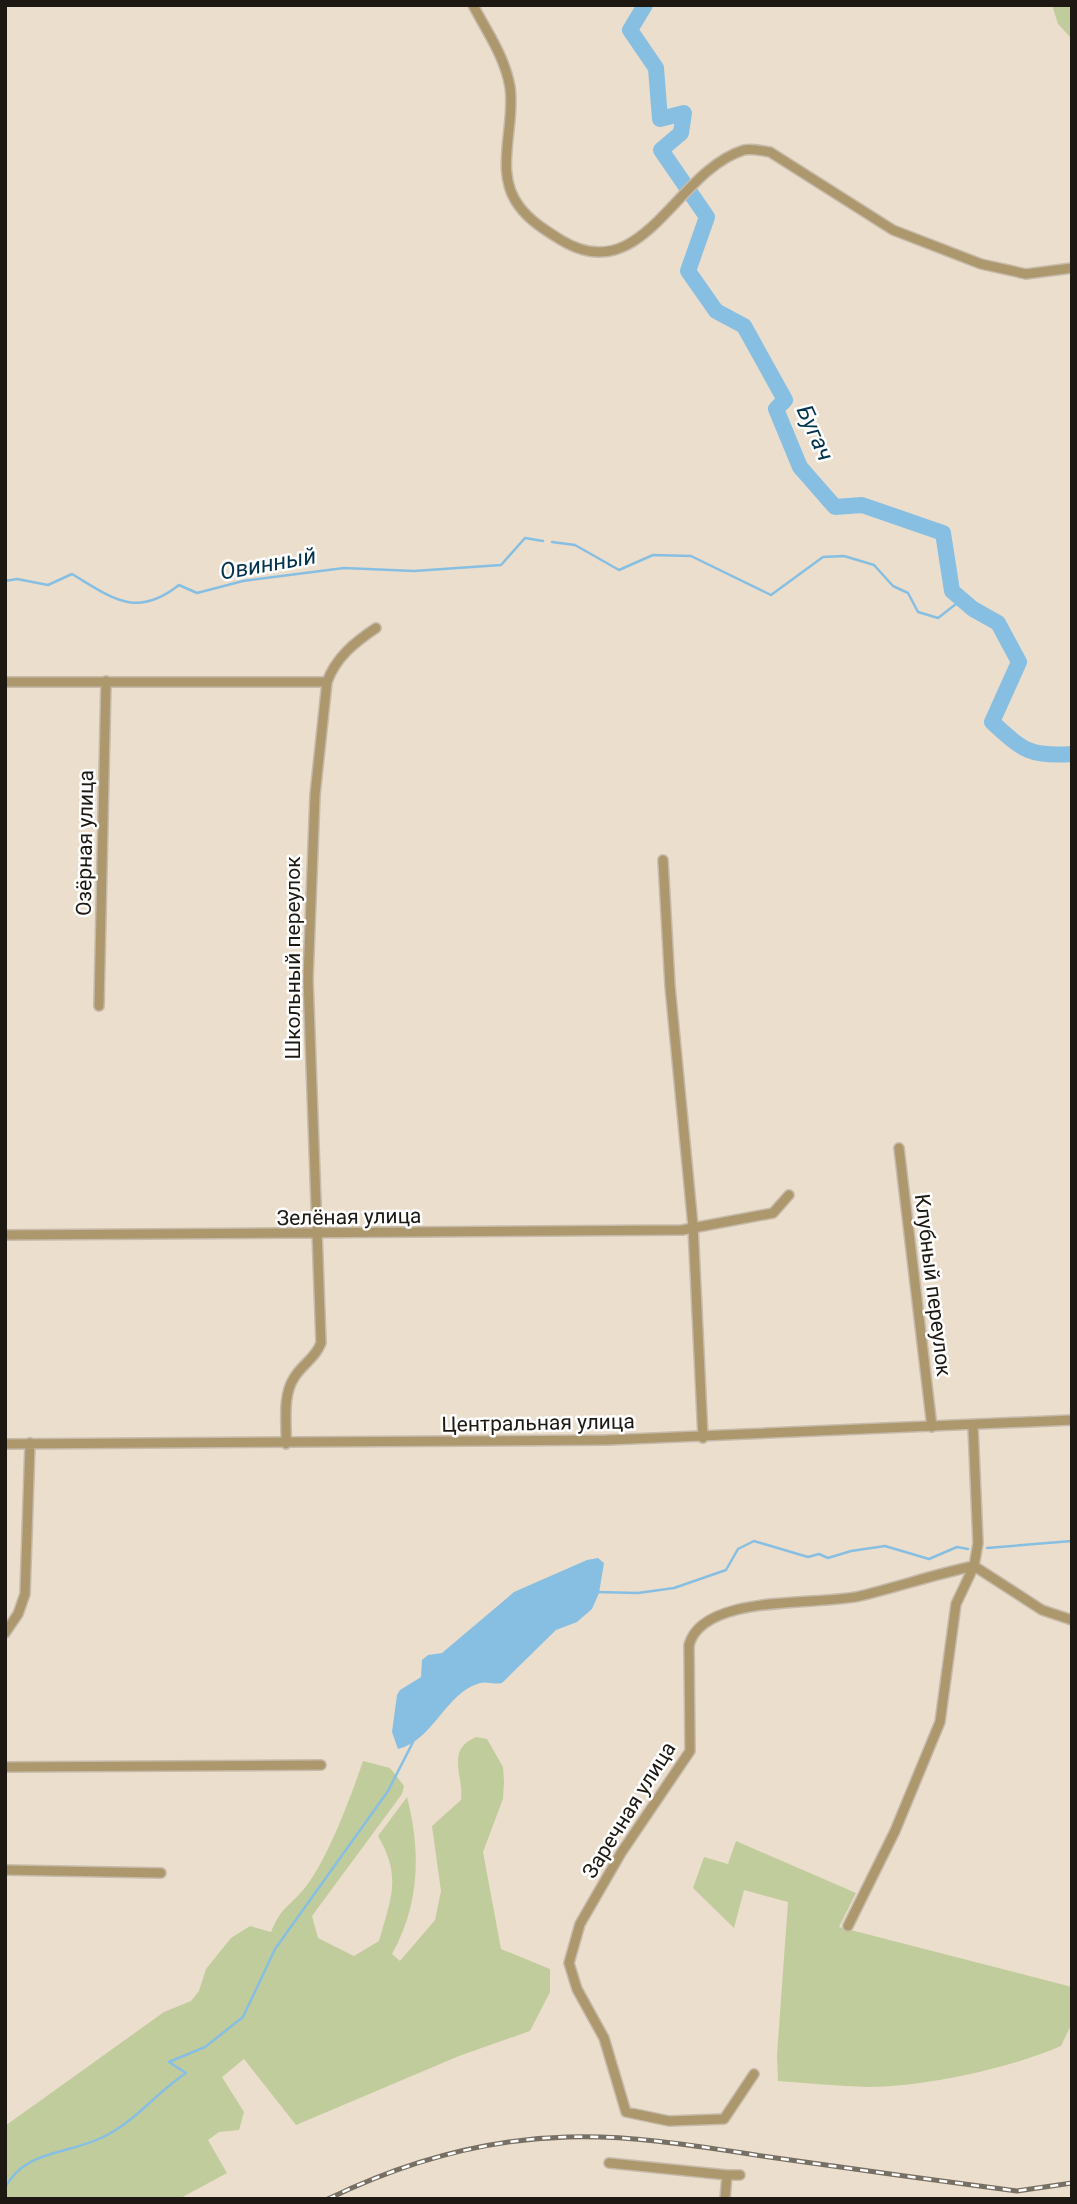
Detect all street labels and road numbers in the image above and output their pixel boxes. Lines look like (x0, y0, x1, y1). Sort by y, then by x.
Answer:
street label: Озёрная улица (72, 770, 98, 916)
street label: Школьный переулок (281, 856, 305, 1060)
street label: Клубный переулок (910, 1192, 956, 1378)
street label: Зелёная улица (276, 1204, 422, 1230)
street label: Центральная улица (441, 1409, 635, 1437)
street label: Заречная улица (577, 1737, 681, 1883)

